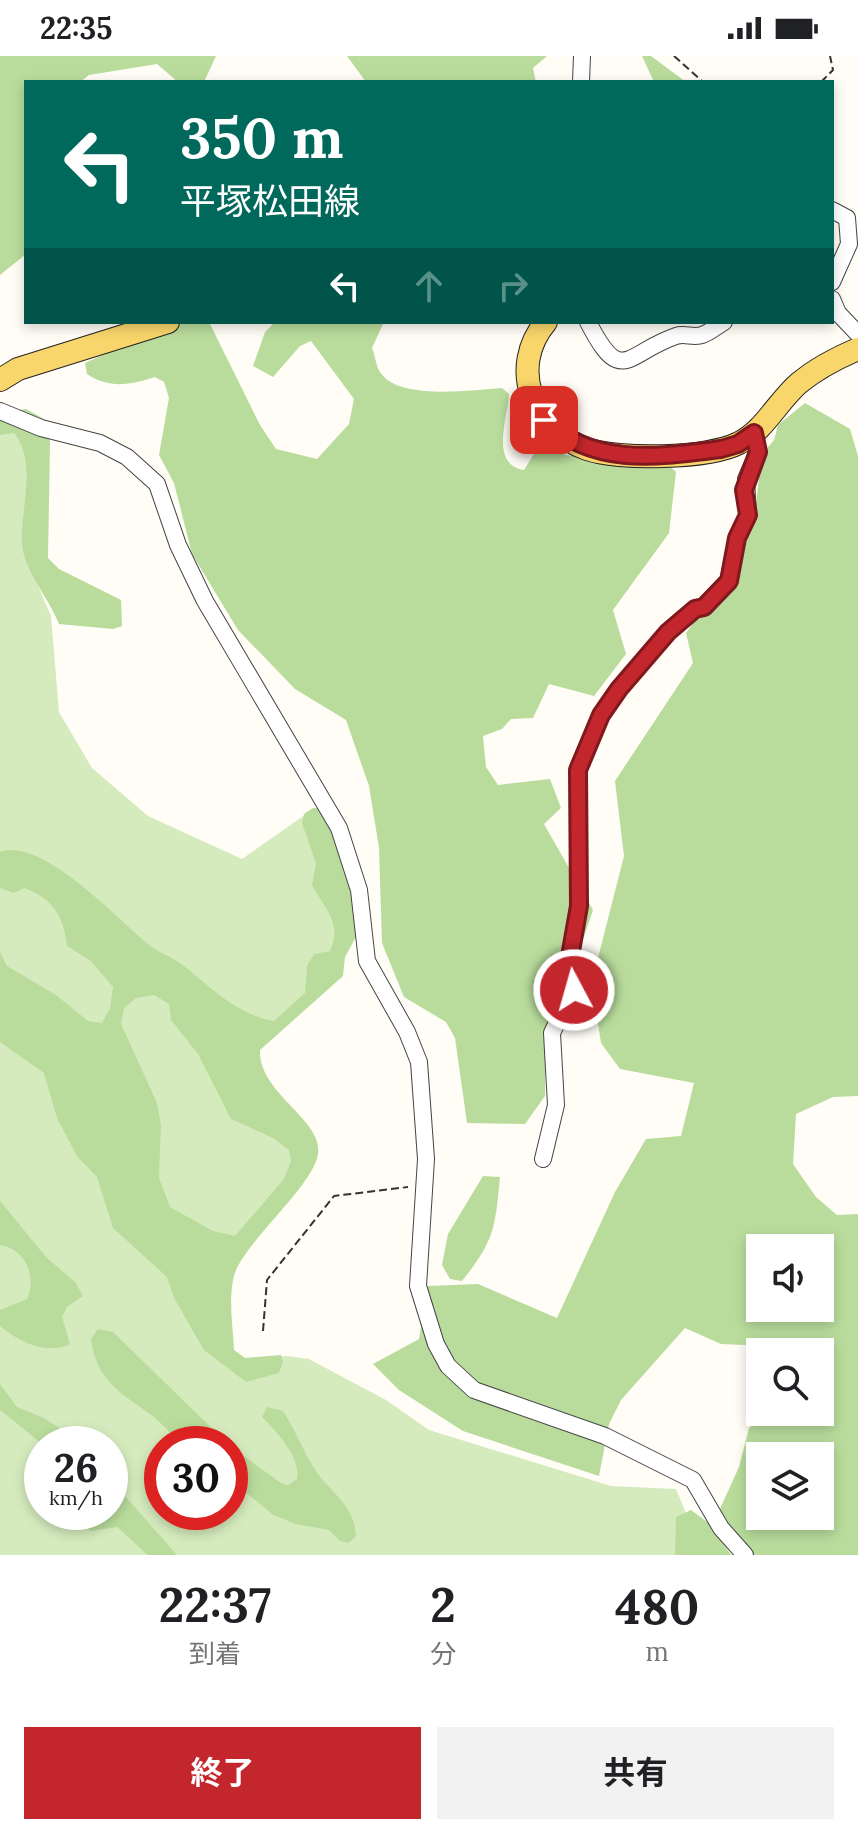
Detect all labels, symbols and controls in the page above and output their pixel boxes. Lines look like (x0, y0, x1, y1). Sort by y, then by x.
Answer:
text: 22:35 (40, 9, 112, 47)
text: 350 m (180, 102, 343, 173)
icon: left (48, 112, 152, 216)
text: 平塚松田線 (180, 178, 360, 224)
icon: left (323, 264, 367, 308)
icon: ahead (407, 264, 451, 308)
icon: right (491, 264, 535, 308)
pin (510, 386, 578, 454)
icon: arrive (522, 398, 566, 442)
position arrow (532, 948, 616, 1032)
map controls (746, 1234, 834, 1530)
button: sound (746, 1234, 834, 1322)
button: search (746, 1338, 834, 1426)
speed limit sign: 30 (144, 1426, 248, 1530)
text: 26 (54, 1442, 98, 1493)
button: layers (746, 1442, 834, 1530)
text: km/h (49, 1485, 103, 1510)
text: 22:37 (159, 1574, 271, 1635)
text: 2 (430, 1574, 456, 1635)
text: 480 (615, 1576, 699, 1637)
text: m (645, 1635, 669, 1668)
text: 到着 (189, 1637, 241, 1670)
text: 分 (430, 1637, 456, 1670)
button: 終了 (24, 1727, 421, 1819)
button: 共有 (437, 1727, 834, 1819)

